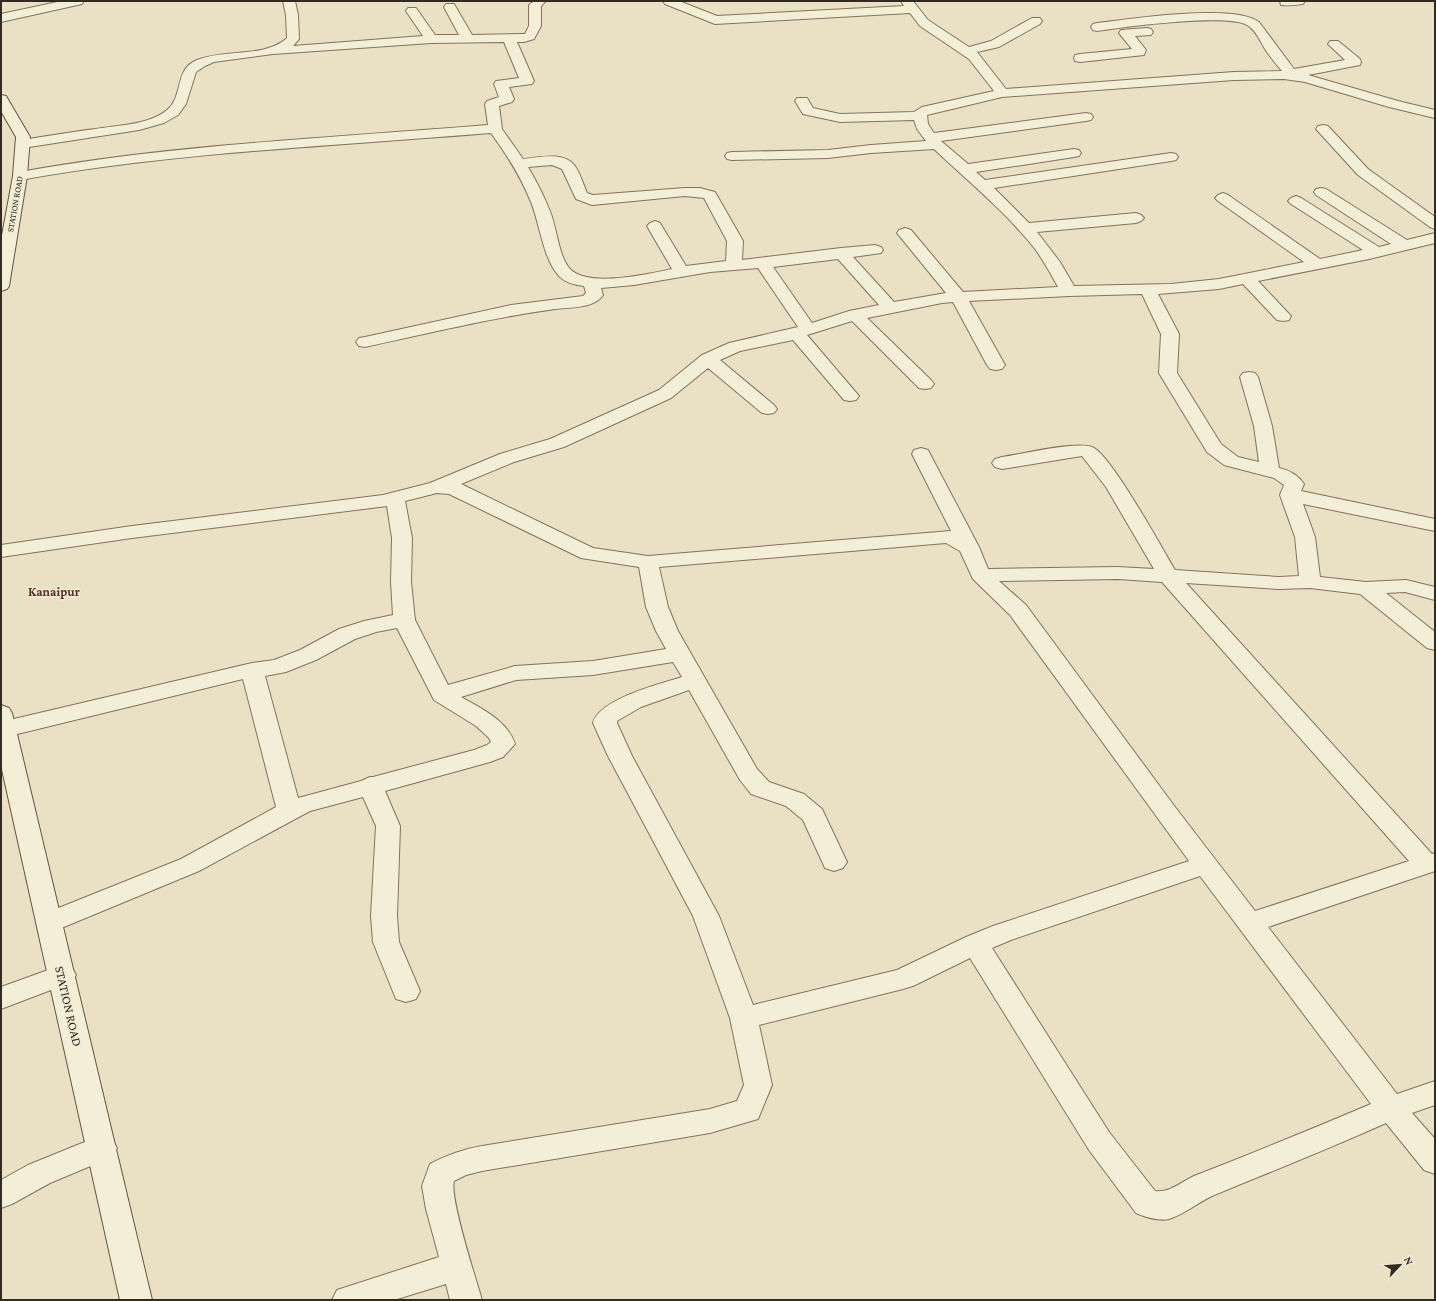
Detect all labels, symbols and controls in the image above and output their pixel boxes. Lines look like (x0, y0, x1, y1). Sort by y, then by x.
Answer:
street label: STATION ROAD (5, 175, 25, 233)
district label: Kanaipur (28, 584, 81, 599)
street label: STATION ROAD (52, 964, 85, 1048)
north arrow (1380, 1245, 1420, 1285)
text: N (1402, 1255, 1416, 1267)

